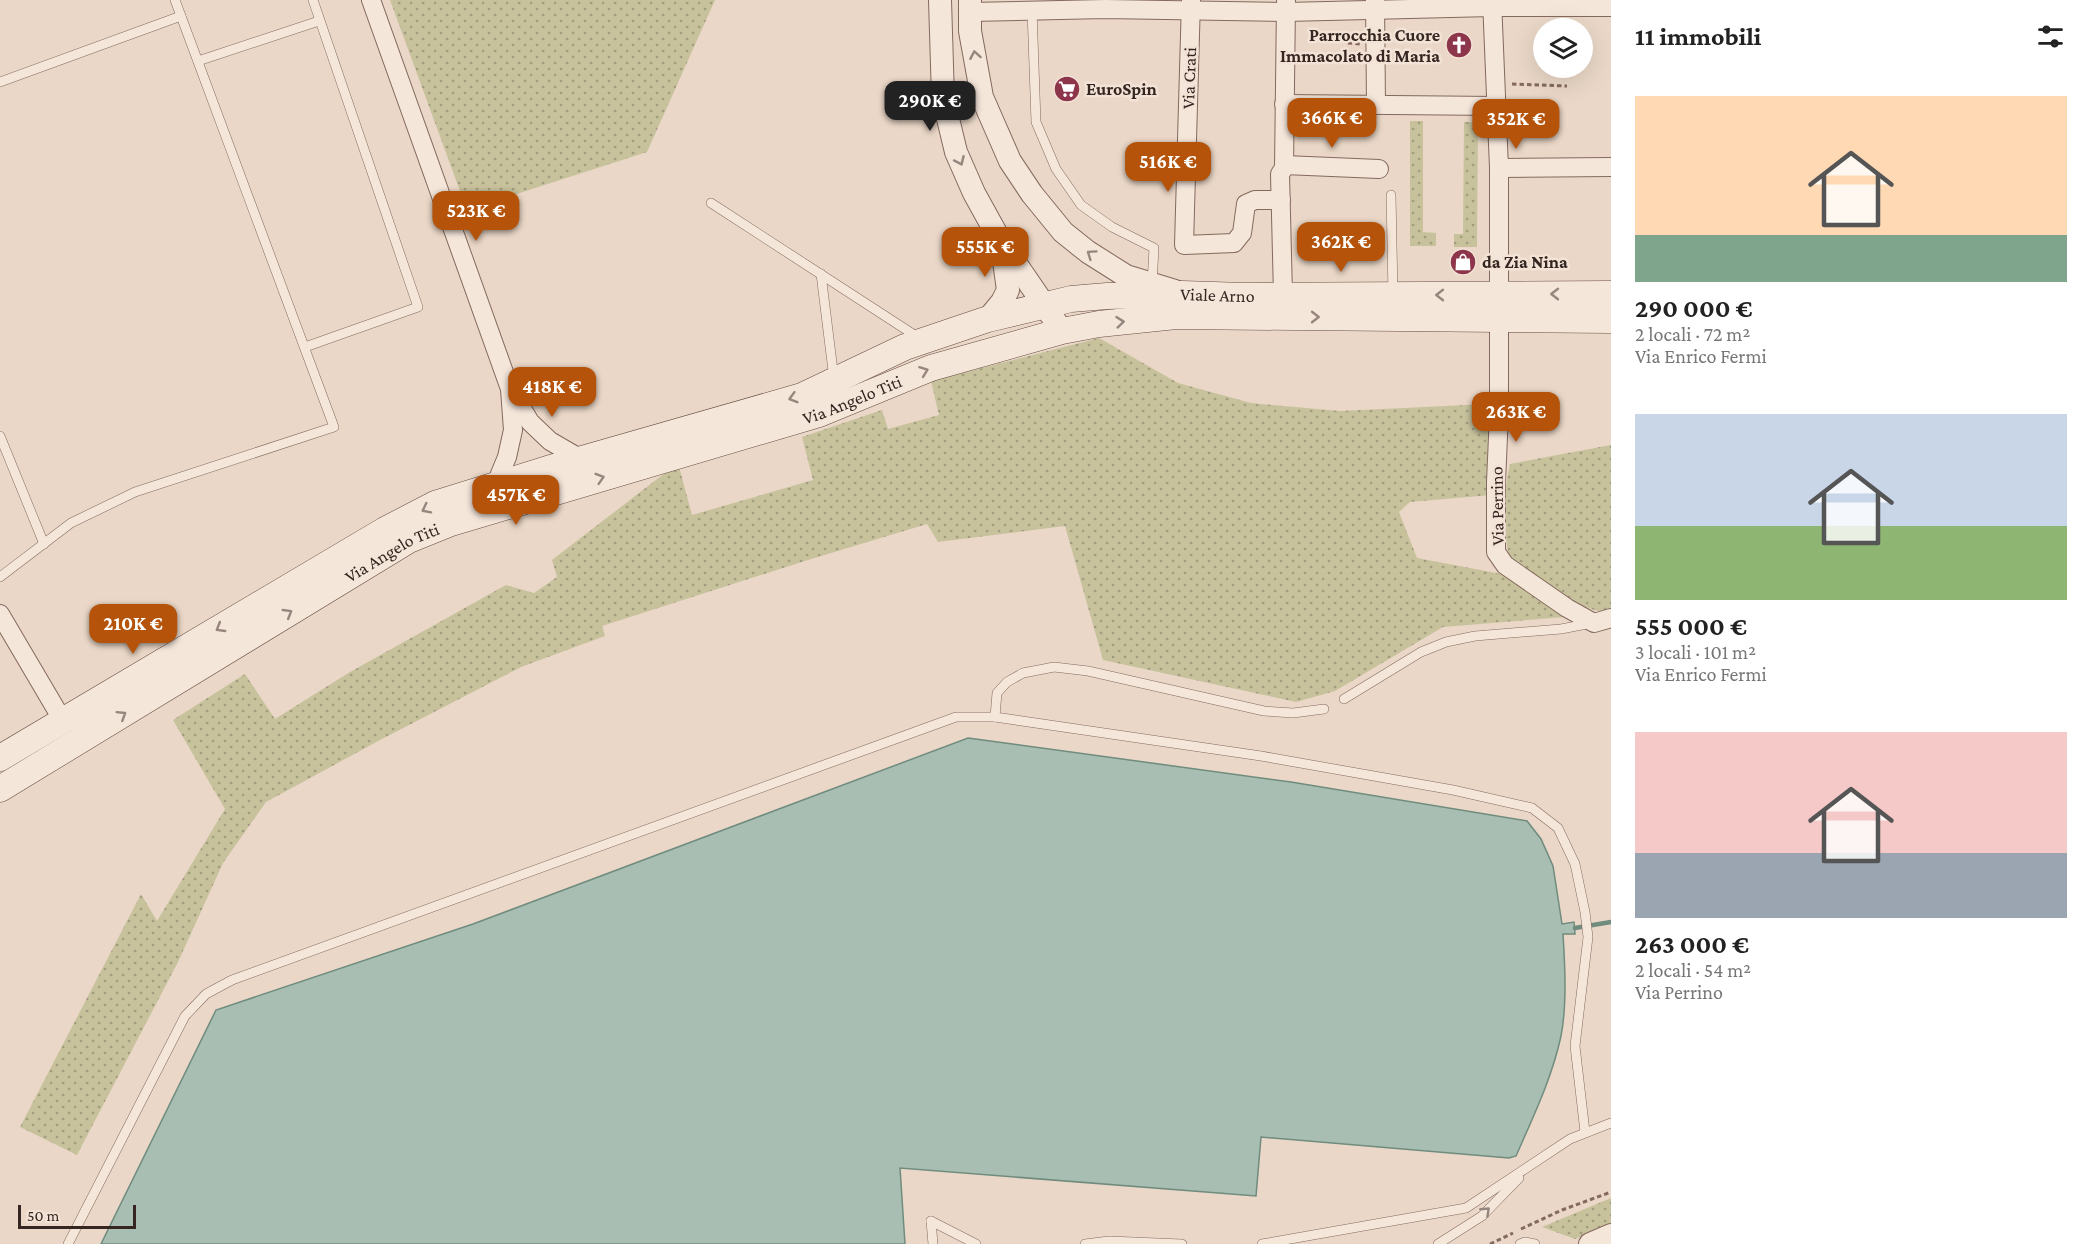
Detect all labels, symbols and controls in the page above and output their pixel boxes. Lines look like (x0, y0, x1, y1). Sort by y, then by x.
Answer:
map controls (1533, 18, 1593, 78)
button: layers (1533, 18, 1593, 78)
icon: filters (2034, 20, 2067, 53)
text: 11 immobili (1635, 22, 1761, 51)
place label: Parrocchia Cuore Immacolato di Maria (1280, 25, 1440, 66)
church icon: Parrocchia Cuore Immacolato di Maria (1444, 30, 1474, 60)
street label: Via Crati (1178, 46, 1200, 109)
one-way arrow (969, 50, 981, 60)
supermarket icon: EuroSpin (1052, 74, 1082, 104)
place label: EuroSpin (1086, 79, 1157, 99)
pin: 290K € (881, 81, 979, 132)
text: 290K € (899, 89, 961, 111)
pin: 366K € (1283, 98, 1381, 149)
pin: 352K € (1467, 99, 1565, 150)
text: 366K € (1301, 106, 1363, 128)
text: 352K € (1486, 107, 1546, 129)
icon: home (1797, 135, 1905, 243)
pin: 516K € (1119, 142, 1217, 193)
text: 516K € (1139, 150, 1197, 172)
one-way arrow (952, 155, 964, 166)
pin: 523K € (427, 191, 525, 242)
text: 523K € (446, 199, 506, 221)
pin: 362K € (1292, 222, 1390, 273)
pin: 555K € (936, 227, 1034, 278)
text: 362K € (1311, 230, 1371, 252)
text: 555K € (956, 235, 1014, 257)
shop icon: da Zia Nina (1448, 247, 1478, 277)
one-way arrow (1087, 250, 1098, 261)
place label: da Zia Nina (1482, 252, 1568, 272)
street label: Viale Arno (1180, 284, 1255, 306)
one-way arrow (1550, 288, 1559, 300)
one-way arrow (1435, 289, 1444, 301)
text: 290 000 € (1635, 294, 1753, 323)
one-way arrow (1310, 311, 1319, 323)
one-way arrow (1116, 316, 1125, 329)
text: 2 locali · 72 m² (1635, 323, 1750, 345)
text: Via Enrico Fermi (1635, 345, 1767, 367)
one-way arrow (918, 365, 929, 378)
pin: 418K € (503, 367, 601, 418)
street label: Via Angelo Titi (800, 371, 905, 428)
text: 418K € (522, 375, 582, 397)
one-way arrow (788, 391, 799, 403)
pin: 263K € (1467, 392, 1565, 443)
text: 263K € (1486, 400, 1546, 422)
icon: home (1797, 453, 1905, 561)
street label: Via Perrino (1486, 466, 1508, 546)
one-way arrow (594, 473, 605, 485)
pin: 457K € (467, 475, 565, 526)
text: 457K € (486, 483, 546, 505)
one-way arrow (421, 502, 432, 513)
street label: Via Angelo Titi (341, 519, 442, 587)
pin: 210K € (84, 604, 182, 655)
one-way arrow (282, 608, 292, 620)
text: 210K € (103, 612, 163, 634)
text: 555 000 € (1635, 612, 1747, 641)
one-way arrow (216, 621, 226, 633)
text: 3 locali · 101 m² (1635, 641, 1756, 663)
text: Via Enrico Fermi (1635, 663, 1767, 685)
one-way arrow (116, 710, 126, 722)
icon: home (1797, 771, 1905, 879)
text: 263 000 € (1635, 930, 1749, 959)
text: 2 locali · 54 m² (1635, 959, 1751, 981)
text: Via Perrino (1635, 981, 1723, 1003)
scale bar (18, 1202, 136, 1230)
text: 50 m (27, 1207, 59, 1224)
one-way arrow (1479, 1207, 1490, 1218)

